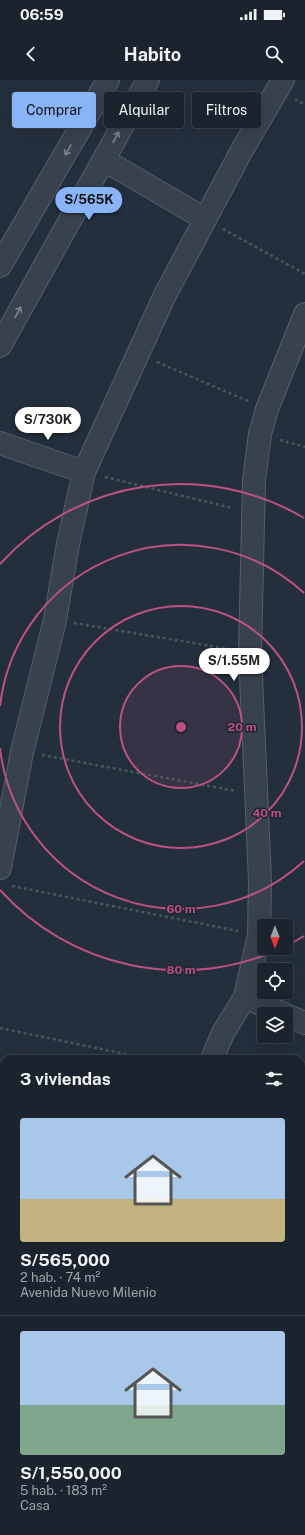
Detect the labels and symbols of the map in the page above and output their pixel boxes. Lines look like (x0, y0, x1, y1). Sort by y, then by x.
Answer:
one-way arrow (113, 131, 121, 143)
one-way arrow (63, 144, 71, 156)
pin: S/565K (56, 187, 122, 221)
one-way arrow (15, 306, 23, 318)
pin: S/730K (15, 407, 81, 441)
pin: S/1.55M (197, 648, 271, 682)
centre of rings (174, 720, 188, 734)
text: 20 m (228, 720, 257, 734)
text: 40 m (252, 806, 282, 820)
text: 60 m (166, 902, 196, 916)
north arrow (257, 919, 293, 955)
text: 80 m (166, 963, 196, 977)

